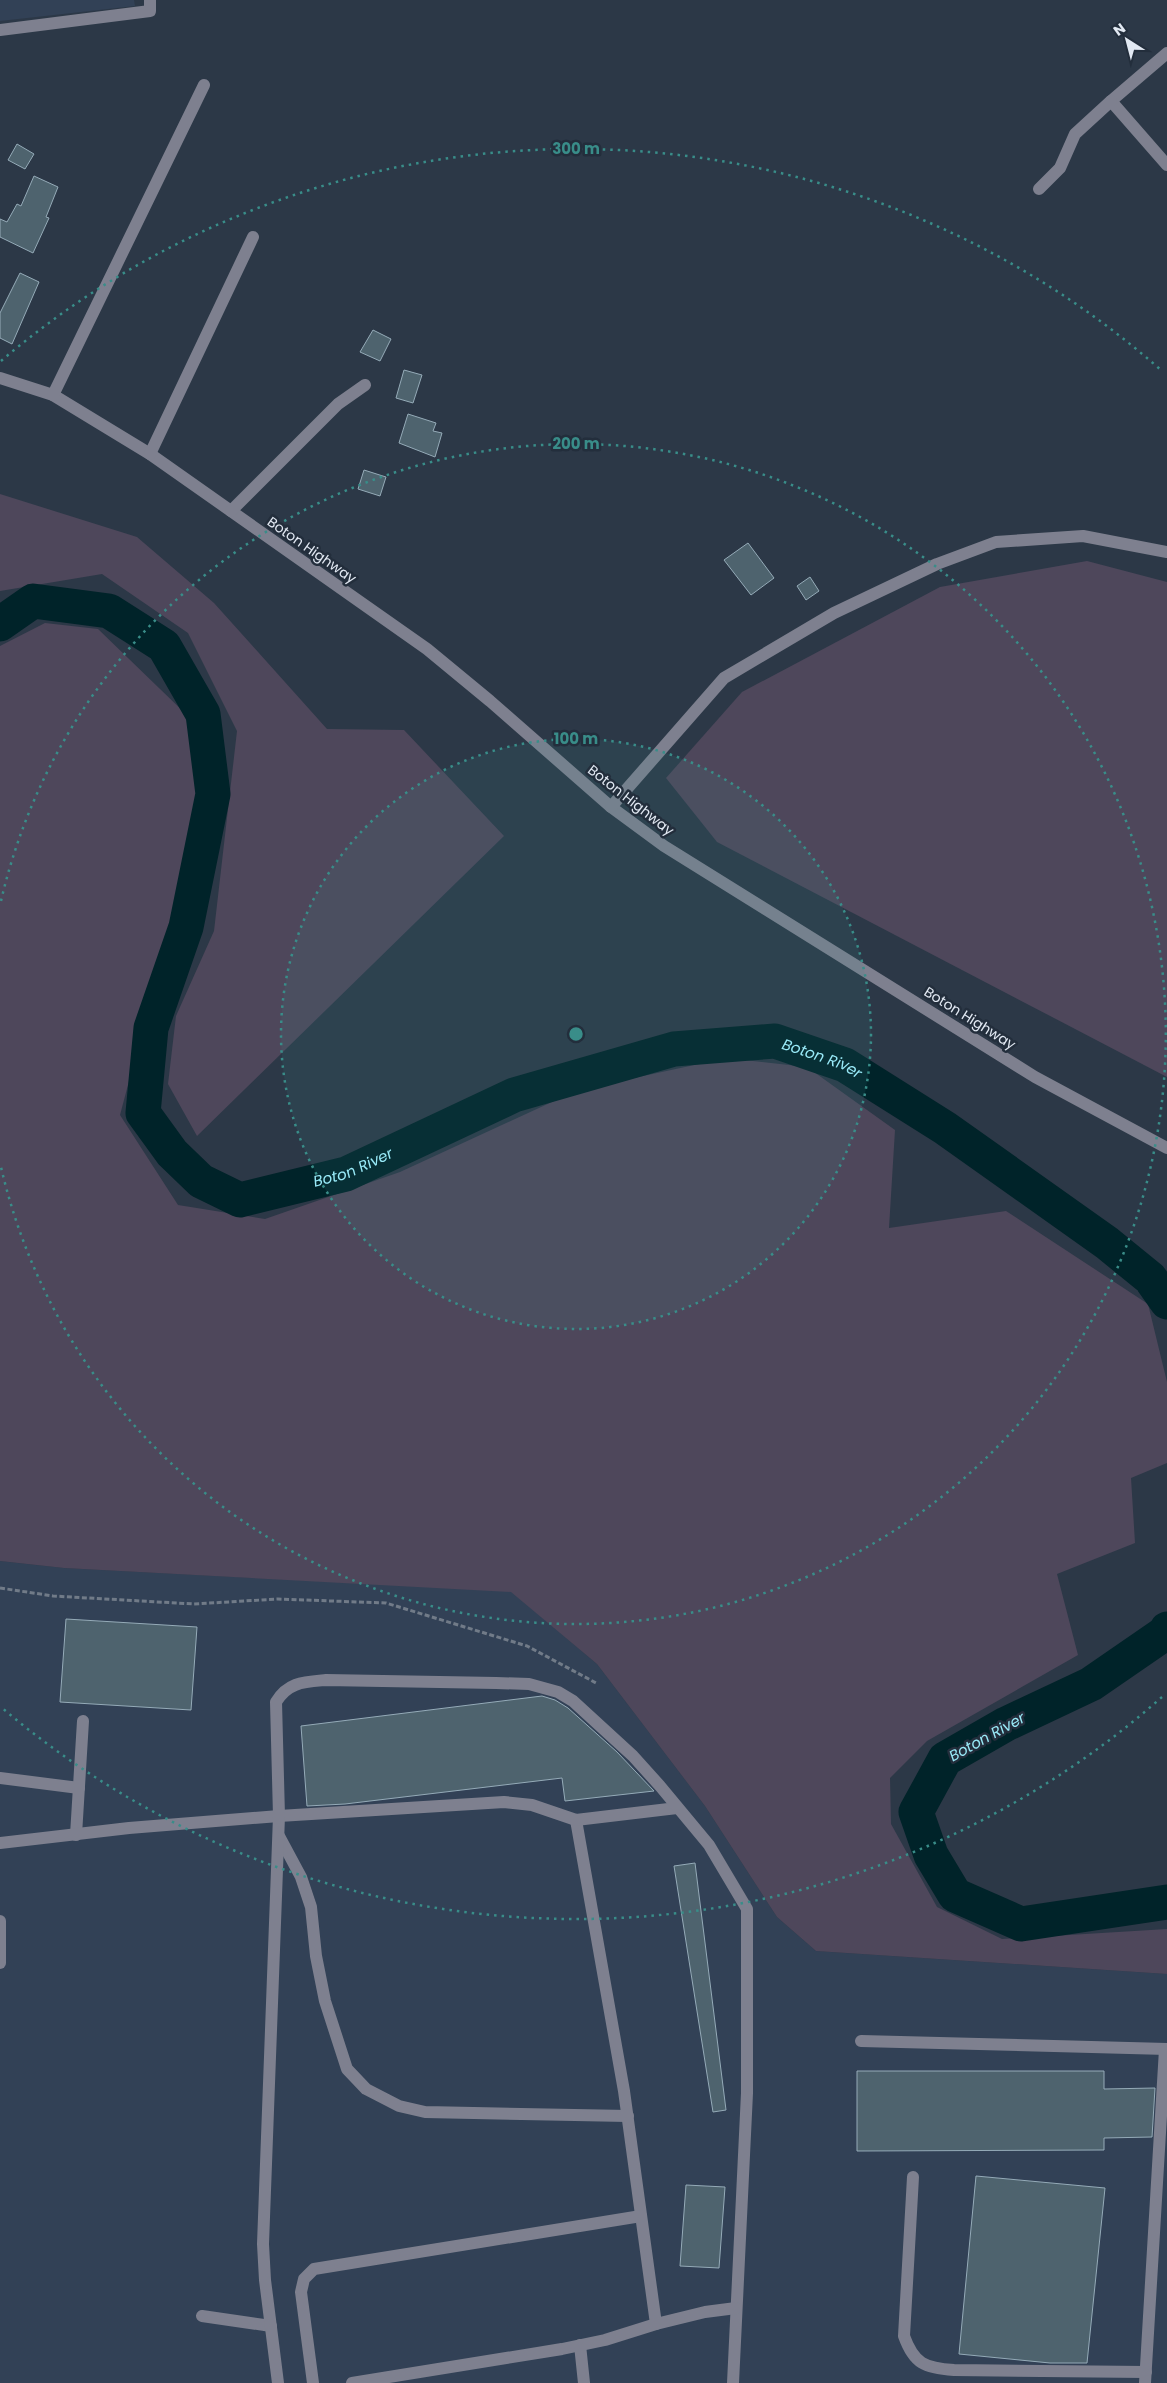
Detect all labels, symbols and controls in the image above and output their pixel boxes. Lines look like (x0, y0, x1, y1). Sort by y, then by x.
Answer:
north arrow (1102, 15, 1152, 65)
text: N (1109, 18, 1129, 41)
text: 300 m (552, 138, 600, 159)
text: 200 m (552, 433, 600, 454)
street label: Boton Highway (263, 512, 361, 588)
text: 100 m (554, 728, 598, 749)
street label: Boton Highway (584, 760, 678, 840)
street label: Boton Highway (920, 982, 1020, 1054)
centre of rings (567, 1025, 585, 1043)
water label: Boton River (779, 1033, 867, 1083)
water label: Boton River (311, 1142, 397, 1192)
water label: Boton River (945, 1707, 1029, 1766)

